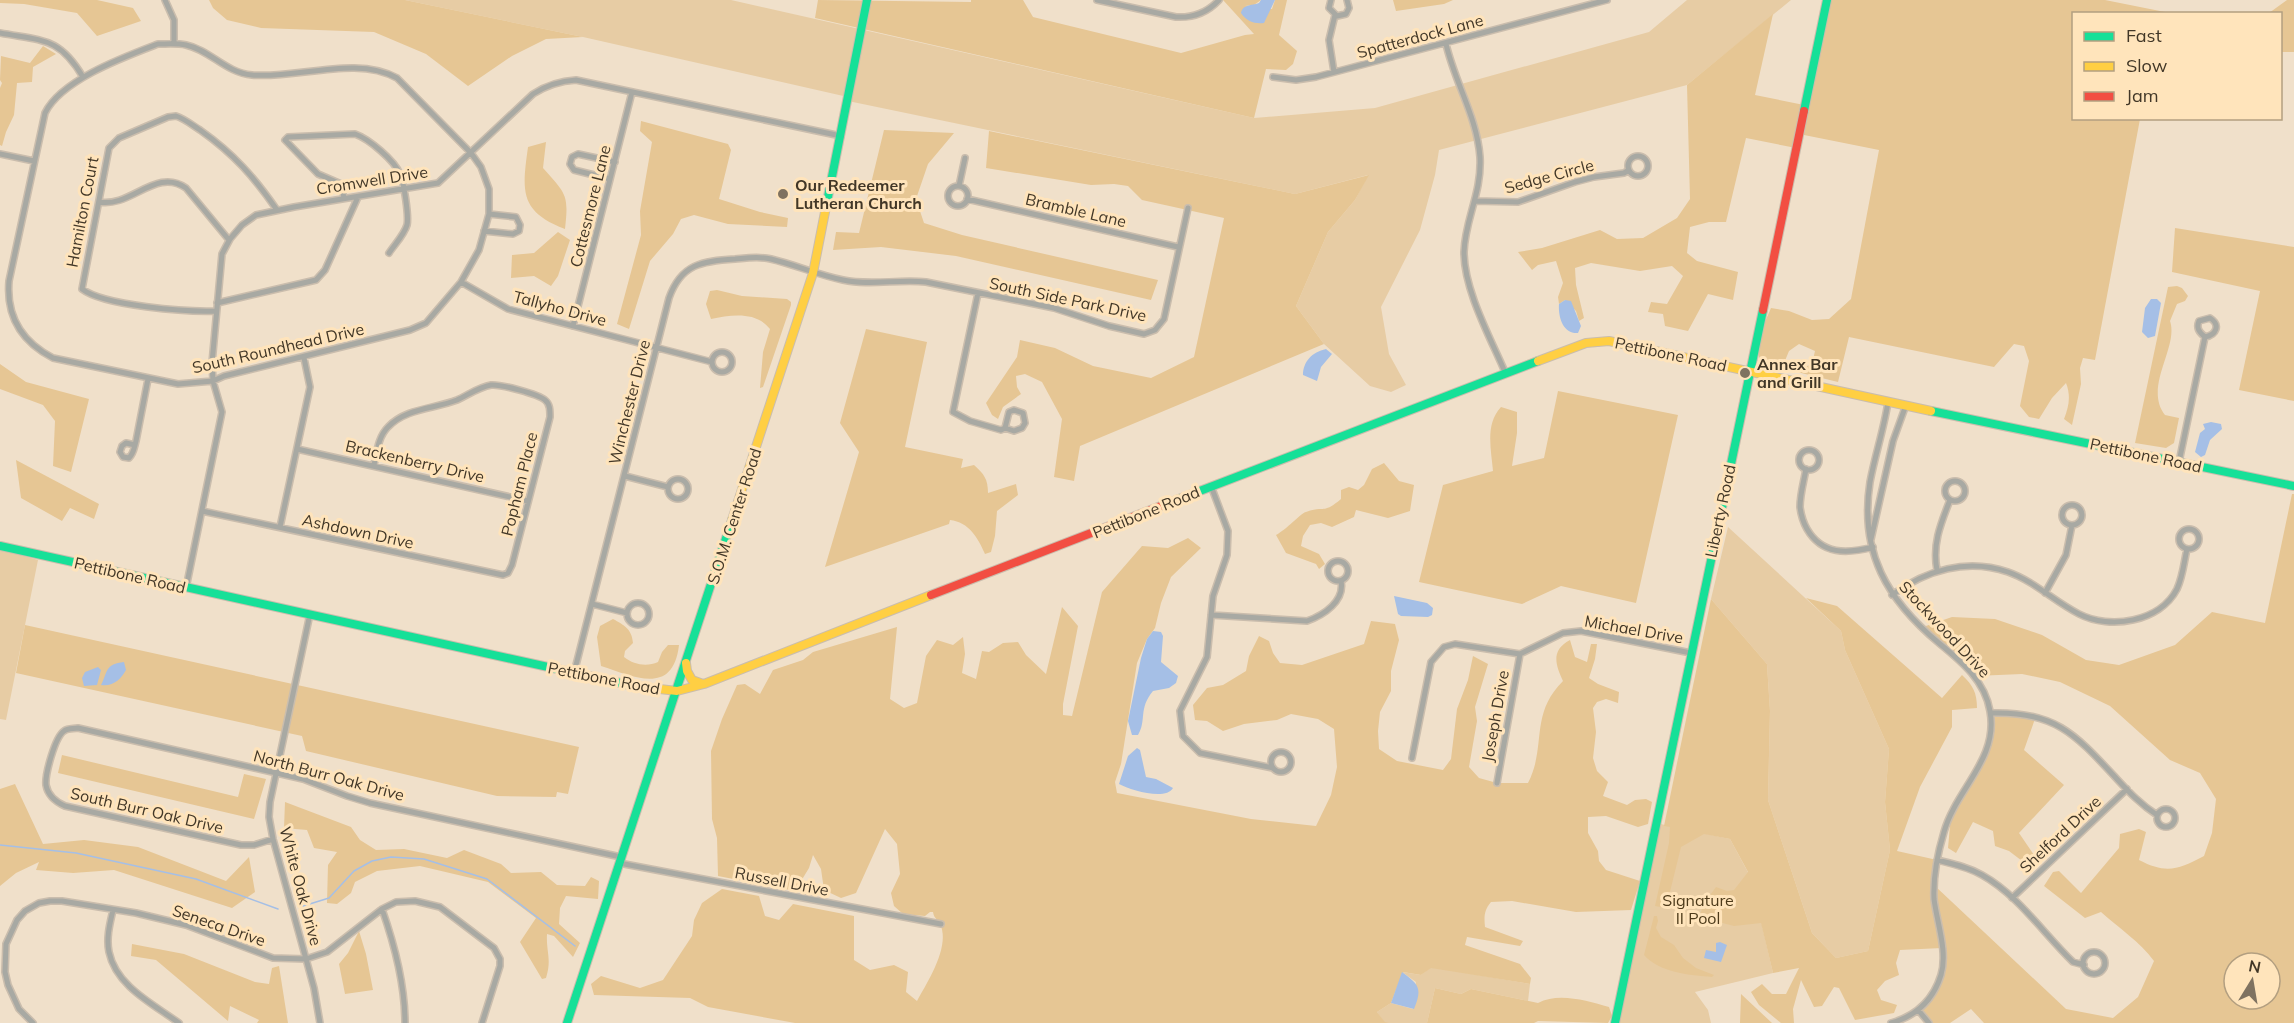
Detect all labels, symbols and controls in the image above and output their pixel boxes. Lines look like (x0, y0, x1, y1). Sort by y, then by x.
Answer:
street label: Spatterdock Lane (1355, 10, 1485, 62)
legend (2072, 12, 2282, 120)
text: Fast (2126, 24, 2162, 47)
text: Slow (2126, 54, 2168, 77)
text: Jam (2126, 84, 2159, 107)
street label: Cottesmore Lane (565, 143, 615, 269)
street label: Sedge Circle (1502, 154, 1596, 198)
street label: Hamilton Court (61, 155, 103, 269)
street label: Cromwell Drive (315, 161, 429, 199)
place label: Our Redeemer Lutheran Church (795, 175, 922, 213)
marker: Our Redeemer Lutheran Church (776, 187, 790, 201)
street label: Bramble Lane (1024, 189, 1128, 231)
street label: South Side Park Drive (988, 273, 1148, 325)
street label: Tallyho Drive (511, 286, 609, 330)
street label: South Roundhead Drive (190, 318, 366, 378)
street label: Pettibone Road (1613, 332, 1729, 376)
street label: Winchester Drive (604, 338, 654, 466)
place label: Annex Bar and Grill (1757, 354, 1838, 392)
marker: Annex Bar and Grill (1738, 366, 1752, 380)
street label: Popham Place (496, 430, 542, 538)
street label: Pettibone Road (2088, 433, 2204, 477)
street label: Brackenberry Drive (344, 435, 486, 487)
street label: S.O.M. Center Road (703, 446, 765, 586)
street label: Liberty Road (1700, 463, 1740, 559)
street label: Pettibone Road (1090, 481, 1202, 543)
street label: Ashdown Drive (300, 509, 416, 553)
street label: Pettibone Road (72, 552, 188, 598)
street label: Stockwood Drive (1895, 576, 1995, 682)
street label: Michael Drive (1583, 610, 1685, 648)
street label: Pettibone Road (546, 657, 662, 699)
street label: Joseph Drive (1477, 669, 1513, 763)
street label: North Burr Oak Drive (251, 745, 407, 805)
street label: South Burr Oak Drive (69, 783, 225, 837)
street label: Shelford Drive (2015, 791, 2105, 877)
street label: White Oak Drive (276, 824, 326, 948)
street label: Russell Drive (733, 862, 831, 900)
park label: Signature II Pool (1662, 890, 1734, 928)
street label: Seneca Drive (170, 900, 268, 950)
north arrow (2222, 951, 2282, 1011)
text: N (2247, 955, 2263, 977)

